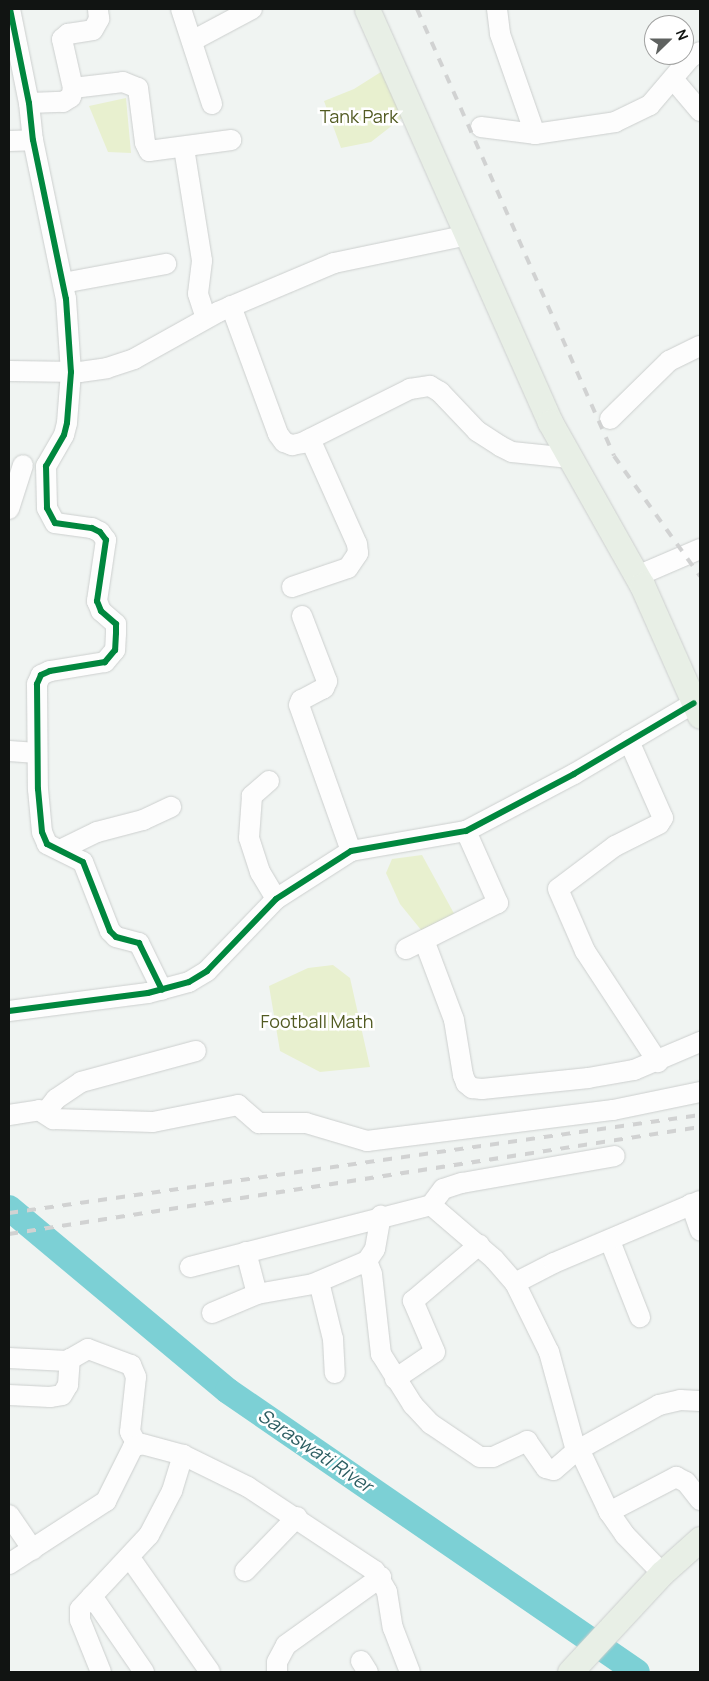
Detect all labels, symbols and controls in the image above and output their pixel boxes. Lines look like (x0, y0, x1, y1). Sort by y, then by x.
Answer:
north arrow (644, 15, 694, 65)
text: N (672, 26, 693, 43)
park label: Tank Park (320, 105, 398, 127)
park label: Football Math (261, 1010, 373, 1032)
water label: Saraswati River (254, 1404, 376, 1498)

